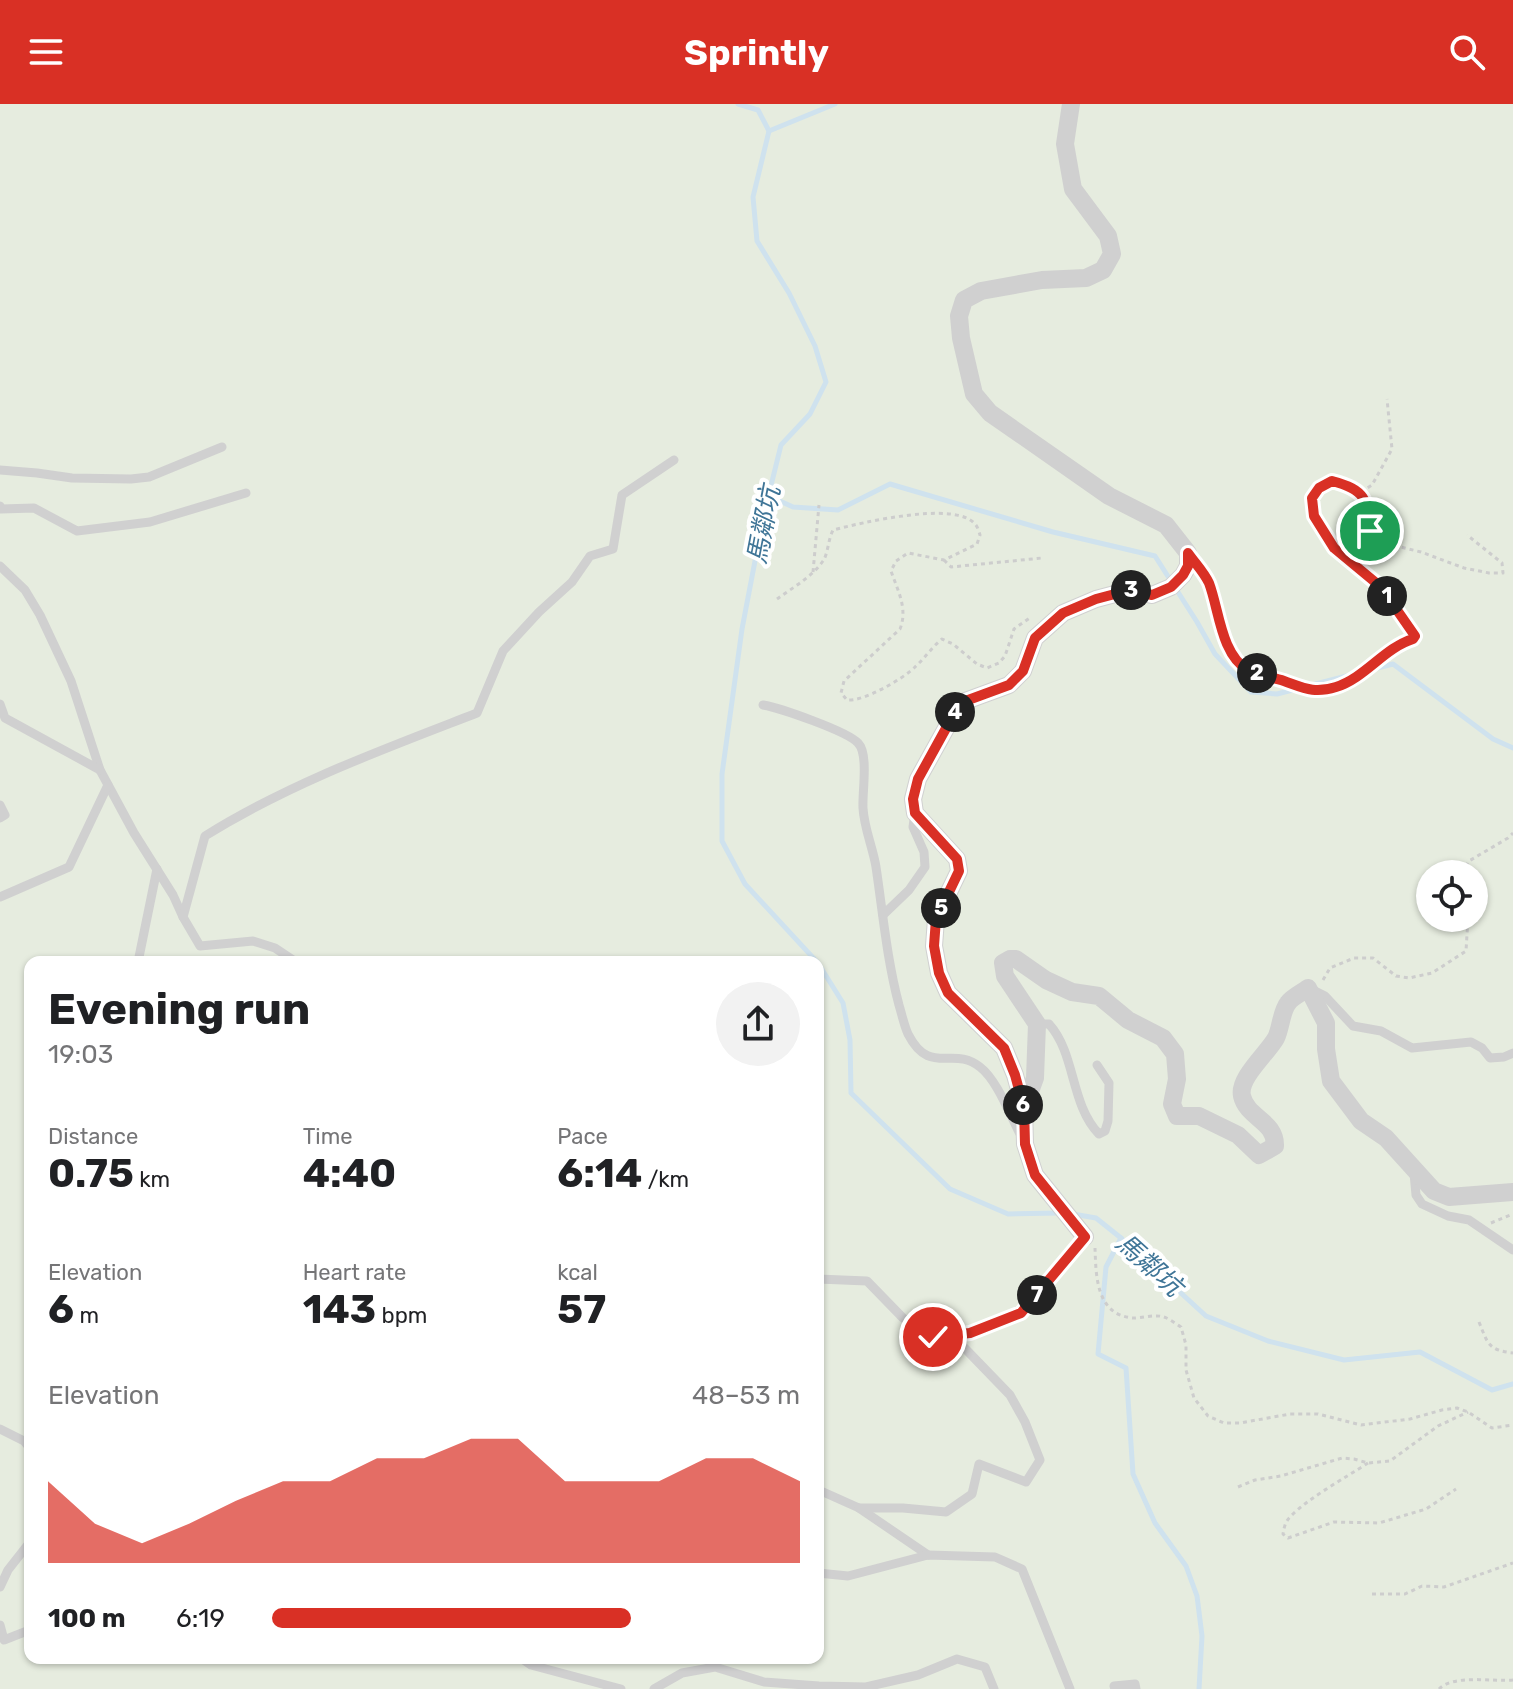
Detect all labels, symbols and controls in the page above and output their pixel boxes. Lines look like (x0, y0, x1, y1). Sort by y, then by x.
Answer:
icon: menu (24, 30, 68, 74)
icon: search (1445, 30, 1489, 74)
text: Sprintly (684, 31, 829, 74)
water label: 馬鄰坑 (741, 480, 787, 566)
pin (1336, 497, 1404, 565)
icon: arrive (1348, 509, 1392, 553)
pin: 3 (1111, 570, 1151, 610)
text: 3 (1124, 576, 1138, 603)
pin: 1 (1367, 576, 1407, 616)
text: 1 (1382, 582, 1392, 609)
pin: 2 (1237, 653, 1277, 693)
text: 2 (1250, 659, 1264, 686)
pin: 4 (935, 692, 975, 732)
text: 4 (947, 698, 963, 725)
map controls (1416, 860, 1488, 932)
button: locate (1416, 860, 1488, 932)
pin: 5 (921, 888, 961, 928)
text: 5 (934, 894, 948, 921)
button: share (716, 982, 800, 1066)
text: Evening run (48, 983, 310, 1035)
text: 19:03 (48, 1039, 113, 1070)
pin: 6 (1003, 1085, 1043, 1125)
text: 6 (1016, 1091, 1030, 1118)
text: Distance (48, 1123, 138, 1150)
text: Time (303, 1123, 353, 1150)
text: Pace (557, 1123, 608, 1150)
text: 0.75 (48, 1150, 134, 1197)
text: 4:40 (303, 1150, 396, 1197)
text: 6:14 (557, 1150, 642, 1197)
text: km (134, 1166, 170, 1193)
text: /km (642, 1166, 689, 1193)
water label: 馬鄰坑 (1110, 1227, 1191, 1305)
text: Elevation (48, 1259, 142, 1286)
text: Heart rate (303, 1259, 406, 1286)
text: kcal (557, 1259, 598, 1286)
pin: 7 (1017, 1275, 1057, 1315)
text: 7 (1031, 1281, 1043, 1308)
text: 6 (48, 1286, 74, 1333)
text: 143 (303, 1286, 376, 1333)
text: 57 (557, 1286, 606, 1333)
text: m (74, 1302, 99, 1329)
text: bpm (376, 1302, 427, 1329)
pin (899, 1303, 967, 1371)
icon: check (911, 1315, 955, 1359)
text: Elevation (48, 1380, 159, 1411)
text: 48–53 m (692, 1380, 800, 1411)
text: 100 m (48, 1603, 126, 1634)
text: 6:19 (176, 1603, 225, 1634)

